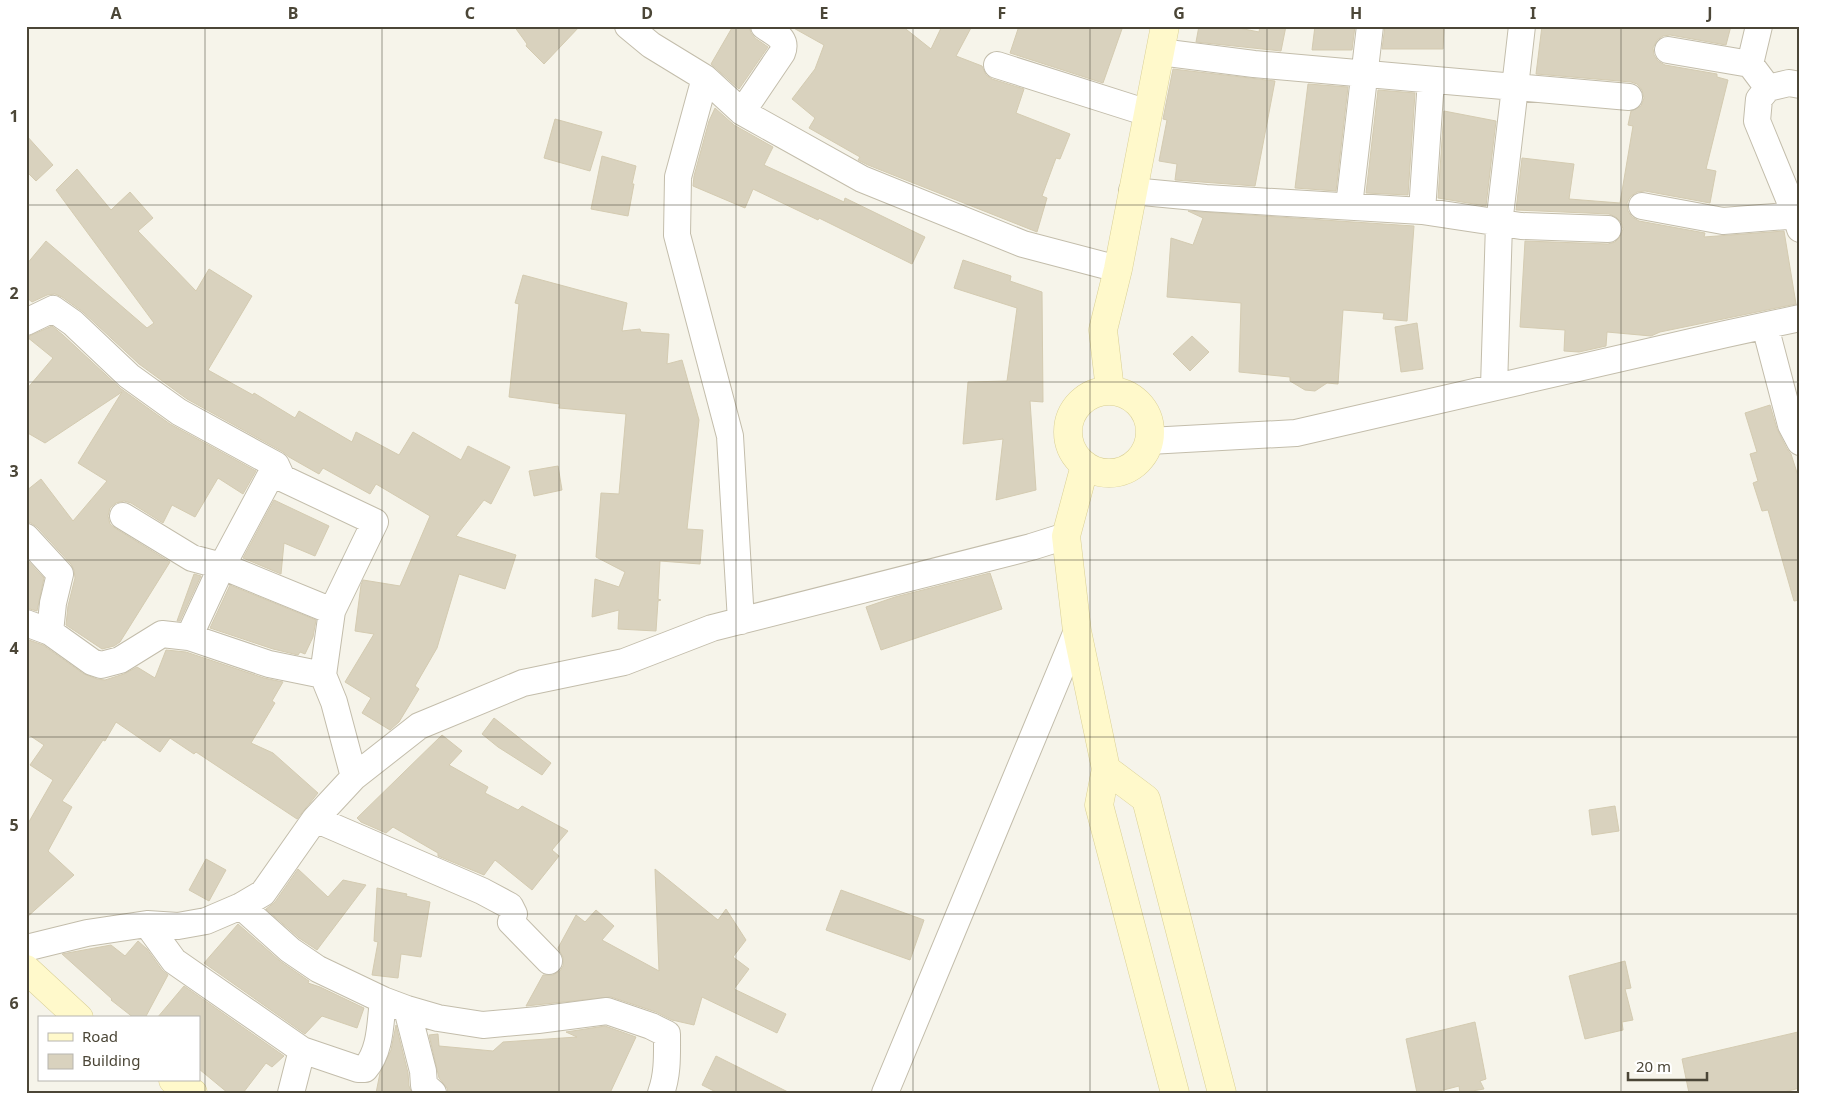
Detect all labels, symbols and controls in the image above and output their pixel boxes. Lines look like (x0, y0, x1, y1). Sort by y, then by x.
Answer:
text: A (110, 2, 122, 24)
text: B (288, 2, 298, 24)
text: C (465, 2, 475, 24)
text: D (641, 2, 653, 24)
text: E (820, 2, 829, 24)
text: F (998, 2, 1006, 24)
text: G (1173, 2, 1185, 24)
text: H (1350, 2, 1362, 24)
text: I (1530, 2, 1536, 24)
text: J (1705, 2, 1713, 24)
text: 1 (9, 105, 19, 127)
text: 2 (9, 282, 19, 304)
text: 3 (9, 460, 19, 482)
text: 4 (9, 637, 19, 659)
text: 5 (9, 814, 19, 836)
text: 6 (9, 992, 19, 1014)
legend (38, 1016, 200, 1082)
text: Road (82, 1026, 118, 1046)
scale bar (1628, 1049, 1707, 1081)
text: Building (82, 1050, 140, 1070)
text: 20 m (1636, 1056, 1671, 1076)

